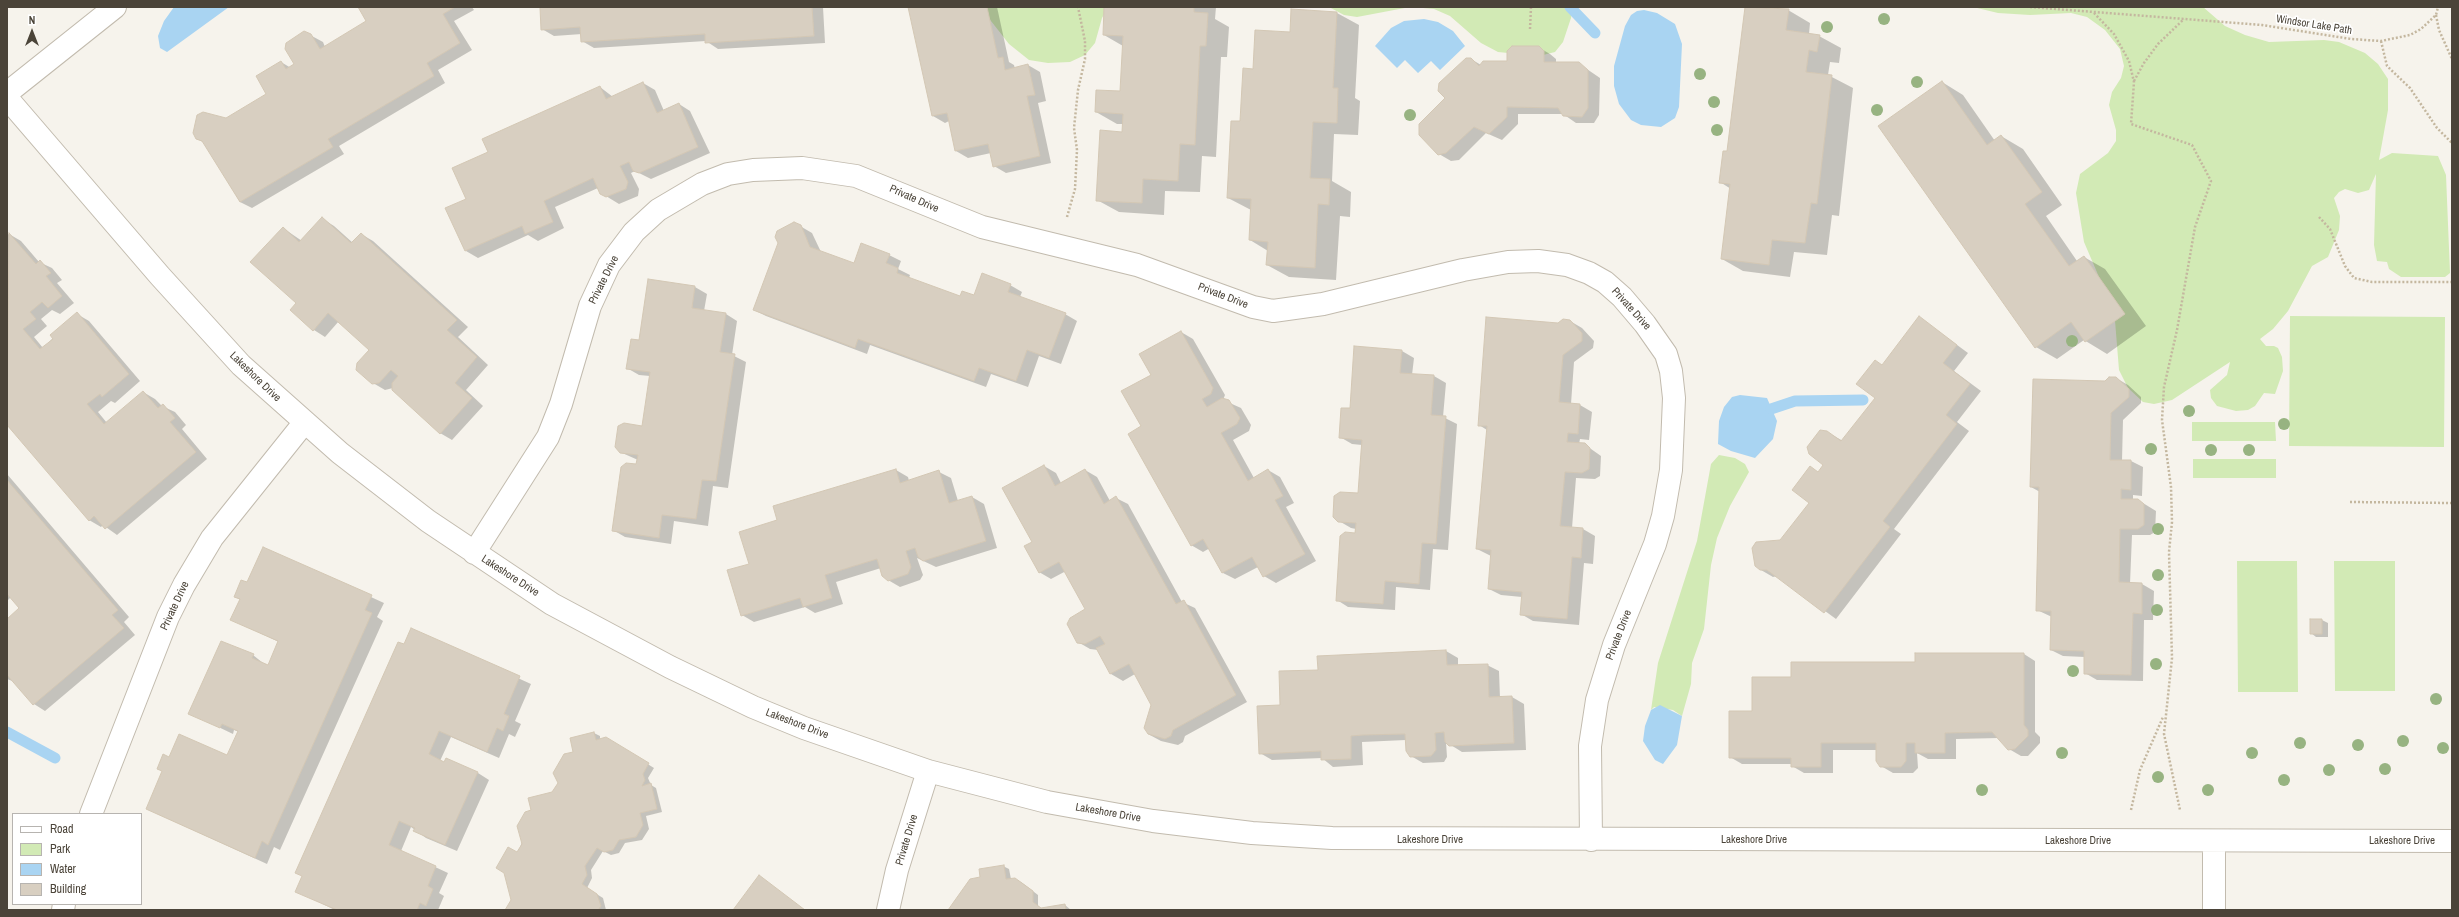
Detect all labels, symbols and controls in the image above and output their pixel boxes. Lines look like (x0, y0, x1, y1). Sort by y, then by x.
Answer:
north arrow (12, 12, 52, 52)
street label: Windsor Lake Path (2275, 12, 2353, 38)
text: N (29, 13, 35, 27)
street label: Private Drive (887, 182, 941, 216)
street label: Private Drive (586, 254, 622, 306)
street label: Private Drive (1196, 280, 1250, 312)
street label: Private Drive (1608, 285, 1654, 333)
street label: Lakeshore Drive (227, 349, 283, 405)
street label: Lakeshore Drive (479, 552, 541, 600)
street label: Private Drive (158, 579, 192, 633)
street label: Private Drive (1603, 608, 1635, 662)
street label: Lakeshore Drive (764, 706, 830, 742)
street label: Lakeshore Drive (1074, 801, 1142, 825)
legend (12, 813, 142, 905)
street label: Private Drive (893, 813, 921, 867)
text: Road (50, 821, 74, 837)
street label: Lakeshore Drive (1397, 833, 1463, 847)
street label: Lakeshore Drive (1721, 833, 1787, 847)
street label: Lakeshore Drive (2045, 834, 2111, 848)
street label: Lakeshore Drive (2369, 834, 2435, 848)
text: Park (50, 841, 70, 857)
text: Water (50, 861, 76, 877)
text: Building (50, 881, 86, 897)

